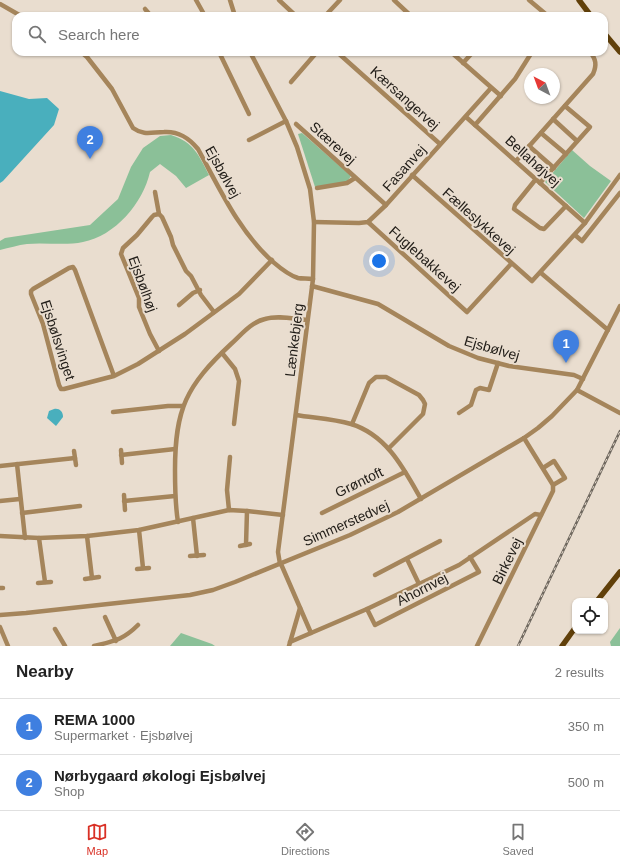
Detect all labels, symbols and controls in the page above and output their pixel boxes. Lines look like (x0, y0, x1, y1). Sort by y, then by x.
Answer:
search box (12, 12, 608, 56)
icon: search (26, 23, 48, 45)
text: Search here (58, 26, 140, 43)
street label: Kærsangervej (367, 63, 443, 133)
north arrow (524, 68, 560, 104)
street label: Stærevej (307, 118, 359, 168)
pin: 2 (77, 126, 103, 159)
street label: Bellahøjvej (502, 132, 564, 190)
street label: Fasanvej (379, 142, 429, 194)
street label: Ejsbølvej (202, 143, 244, 201)
street label: Fælleslykkevej (440, 184, 518, 258)
street label: Fuglebakkevej (386, 223, 464, 295)
your location (369, 251, 389, 271)
street label: Ejsbølhøj (126, 254, 160, 314)
street label: Ejsbølsvinget (38, 298, 79, 382)
street label: Lænkebjerg (282, 302, 306, 378)
pin: 1 (553, 330, 579, 363)
street label: Ejsbølvej (462, 332, 522, 364)
street label: Grøntoft (332, 464, 386, 500)
street label: Simmerstedvej (300, 497, 392, 549)
street label: Birkevej (489, 535, 525, 587)
street label: Ahornvej (394, 569, 450, 609)
map controls (572, 598, 608, 634)
button: locate (572, 598, 608, 634)
text: Nearby (16, 662, 74, 681)
text: 2 results (555, 665, 604, 680)
text: REMA 1000 (54, 711, 135, 728)
text: 1 (25, 719, 33, 734)
text: 350 m (568, 719, 604, 734)
text: Supermarket · Ejsbølvej (54, 728, 193, 743)
text: Nørbygaard økologi Ejsbølvej (54, 767, 266, 784)
text: 2 (25, 775, 33, 790)
text: 500 m (568, 775, 604, 790)
text: Shop (54, 784, 84, 799)
tab: Map (86, 821, 108, 857)
tab: Directions (281, 821, 330, 857)
tab: Saved (502, 821, 534, 857)

